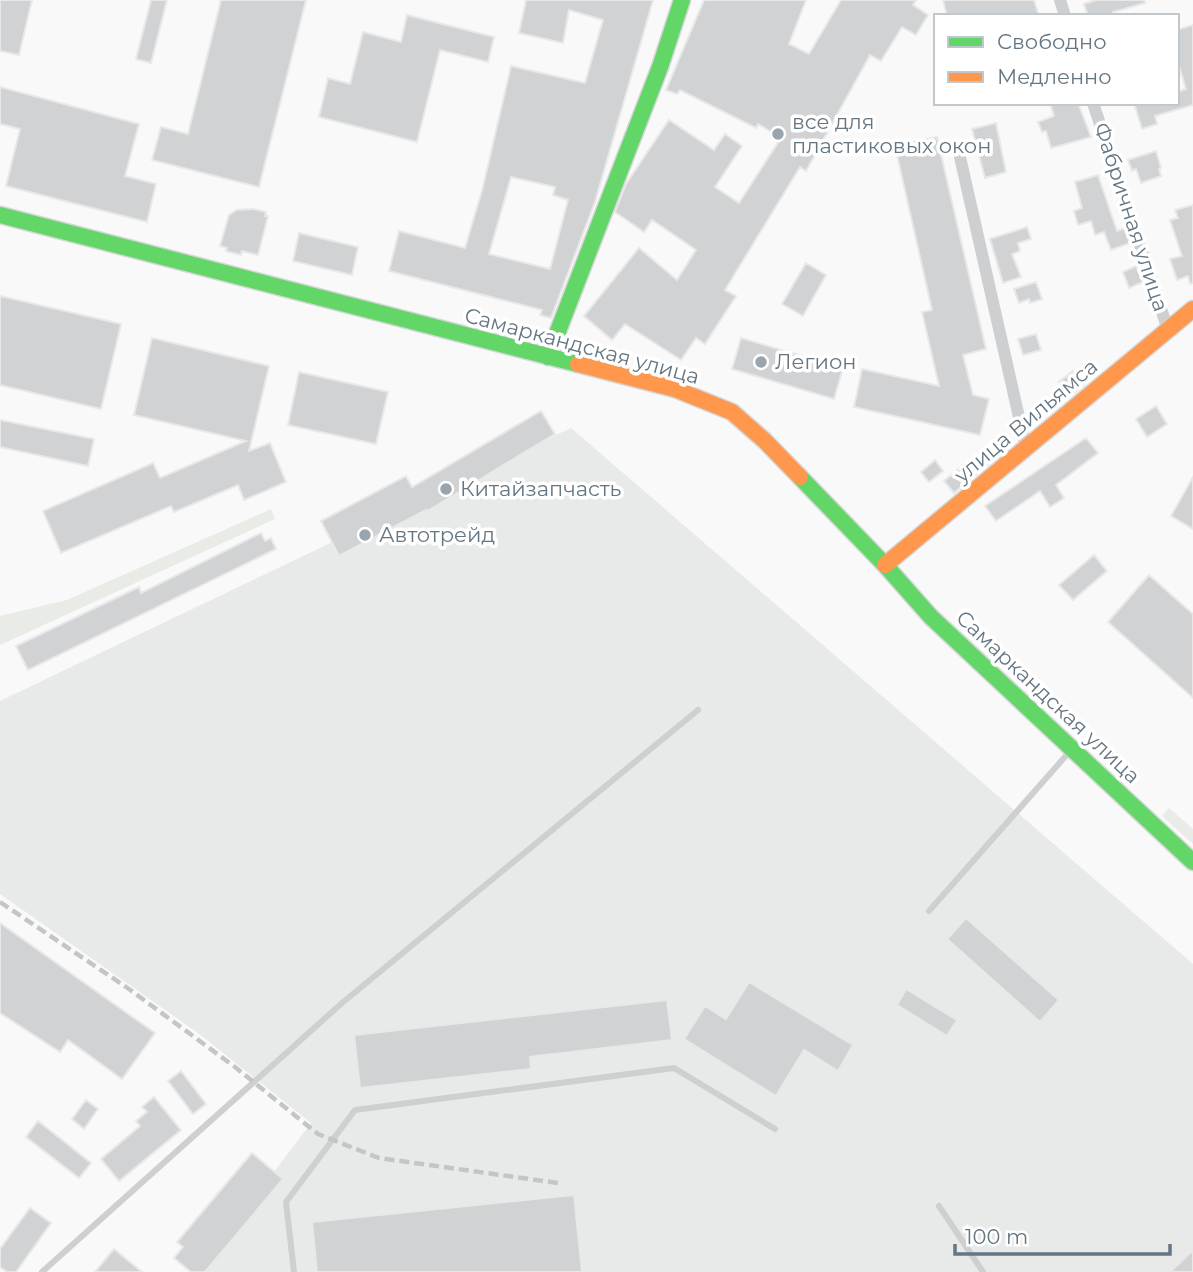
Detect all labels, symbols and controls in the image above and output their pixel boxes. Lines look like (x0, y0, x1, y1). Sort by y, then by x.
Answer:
legend (934, 14, 1179, 105)
text: Свободно (997, 29, 1107, 54)
text: Медленно (997, 64, 1112, 89)
place label: все для пластиковых окон (792, 109, 991, 158)
street label: Фабричная улица (1089, 119, 1174, 314)
marker: все для пластиковых окон (770, 126, 786, 142)
street label: Самаркандская улица (462, 302, 702, 389)
place label: Легион (775, 349, 856, 374)
marker: Легион (753, 354, 769, 370)
street label: улица Вильямса (948, 354, 1102, 488)
place label: Китайзапчасть (460, 476, 622, 501)
marker: Китайзапчасть (438, 481, 454, 497)
place label: Автотрейд (379, 522, 495, 547)
marker: Автотрейд (357, 527, 373, 543)
street label: Самаркандская улица (951, 605, 1145, 788)
scale bar (955, 1212, 1170, 1256)
text: 100 m (965, 1224, 1028, 1249)

